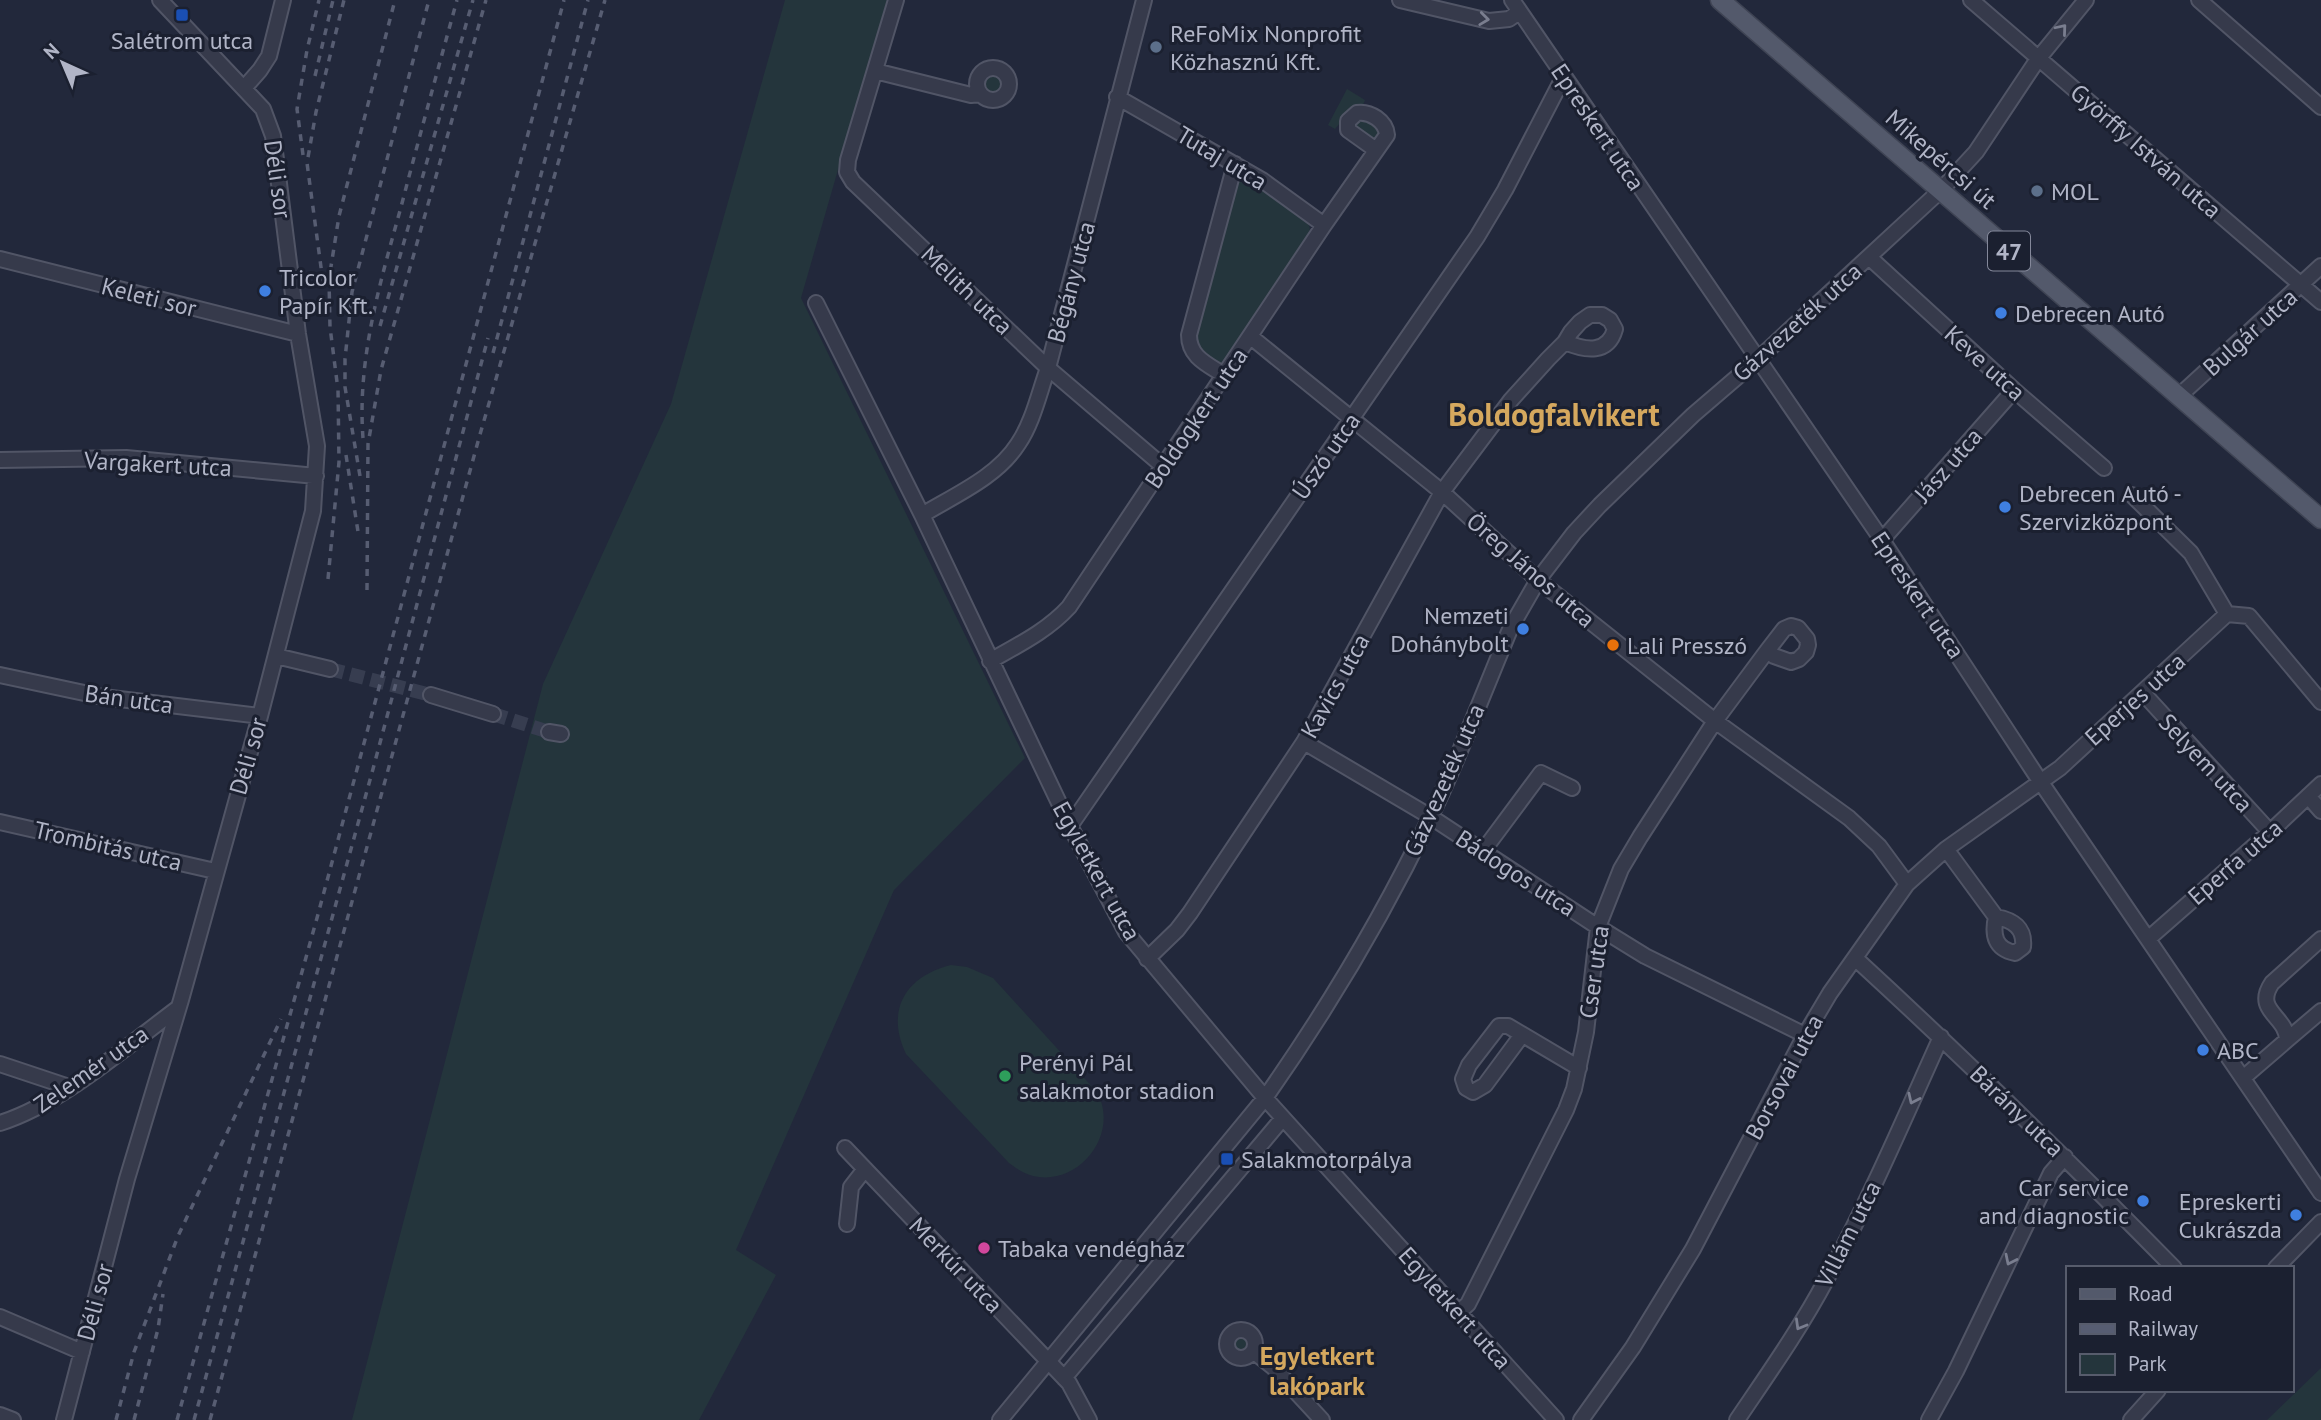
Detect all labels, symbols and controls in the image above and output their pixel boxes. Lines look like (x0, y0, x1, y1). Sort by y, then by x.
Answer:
marker: Salétrom utca (174, 7, 190, 23)
one-way arrow (1478, 12, 1490, 27)
place label: ReFoMix Nonprofit Közhasznú Kft. (1170, 18, 1361, 77)
place label: Salétrom utca (111, 25, 253, 56)
one-way arrow (2054, 25, 2066, 38)
north arrow (28, 28, 98, 98)
text: N (38, 38, 64, 64)
marker: ReFoMix Nonprofit Közhasznú Kft. (1148, 39, 1164, 55)
street label: Epreskert utca (1544, 58, 1652, 196)
street label: Györffy István utca (2064, 77, 2228, 225)
street label: Mikepércsi út (1879, 102, 2003, 216)
street label: Tutaj utca (1171, 119, 1273, 197)
street label: Déli sor (257, 138, 299, 220)
place label: MOL (2051, 176, 2099, 207)
marker: MOL (2029, 183, 2045, 199)
street label: Bégány utca (1040, 218, 1102, 346)
road number: 47 (1988, 232, 2030, 270)
street label: Melith utca (915, 239, 1019, 341)
street label: Gázvezeték utca (1726, 256, 1868, 388)
place label: Tricolor Papír Kft. (279, 262, 373, 321)
street label: Keleti sor (98, 270, 200, 324)
street label: Bulgár utca (2196, 281, 2304, 383)
marker: Tricolor Papír Kft. (257, 283, 273, 299)
place label: Debrecen Autó (2015, 298, 2165, 329)
marker: Debrecen Autó (1993, 305, 2009, 321)
street label: Keve utca (1938, 318, 2032, 408)
street label: Boldogkert utca (1138, 342, 1254, 494)
district label: Boldogfalvikert (1448, 393, 1661, 435)
street label: Úszó utca (1285, 407, 1367, 505)
street label: Jász utca (1906, 421, 1989, 509)
street label: Vargakert utca (82, 445, 233, 483)
place label: Debrecen Autó - Szervizközpont (2019, 478, 2182, 537)
marker: Debrecen Autó - Szervizközpont (1997, 499, 2013, 515)
street label: Öreg János utca (1460, 506, 1602, 634)
street label: Epreskert utca (1864, 526, 1972, 664)
place label: Nemzeti Dohánybolt (1390, 600, 1509, 659)
marker: Nemzeti Dohánybolt (1515, 621, 1531, 637)
street label: Kavics utca (1294, 628, 1376, 744)
place label: Lali Presszó (1627, 630, 1747, 661)
marker: Lali Presszó (1605, 637, 1621, 653)
street label: Eperjes utca (2078, 646, 2192, 752)
street label: Bán utca (83, 677, 175, 721)
street label: Gázvezeték utca (1397, 699, 1491, 861)
street label: Selyem utca (2152, 707, 2260, 819)
street label: Déli sor (222, 714, 274, 798)
street label: Egyletkert utca (1046, 796, 1148, 946)
street label: Eperfa utca (2181, 812, 2289, 912)
street label: Trombitás utca (31, 814, 185, 878)
street label: Bádogos utca (1450, 823, 1582, 923)
street label: Cser utca (1572, 923, 1616, 1021)
street label: Borsovai utca (1738, 1009, 1830, 1145)
street label: Zelemér utca (28, 1018, 154, 1120)
place label: ABC (2217, 1035, 2259, 1066)
marker: ABC (2195, 1042, 2211, 1058)
place label: Perényi Pál salakmotor stadion (1019, 1047, 1215, 1106)
street label: Bárány utca (1963, 1058, 2071, 1164)
marker: Perényi Pál salakmotor stadion (997, 1068, 1013, 1084)
one-way arrow (1907, 1092, 1921, 1104)
place label: Salakmotorpálya (1241, 1144, 1412, 1175)
marker: Salakmotorpálya (1219, 1151, 1235, 1167)
place label: Car service and diagnostic (1979, 1172, 2129, 1231)
street label: Villám utca (1808, 1176, 1888, 1293)
place label: Epreskerti Cukrászda (2179, 1186, 2282, 1245)
marker: Car service and diagnostic (2135, 1193, 2151, 1209)
marker: Epreskerti Cukrászda (2288, 1207, 2304, 1223)
street label: Merkúr utca (903, 1210, 1009, 1320)
place label: Tabaka vendégház (998, 1233, 1185, 1264)
marker: Tabaka vendégház (976, 1240, 992, 1256)
street label: Egyletkert utca (1392, 1240, 1518, 1376)
one-way arrow (2004, 1253, 2018, 1265)
street label: Déli sor (70, 1260, 120, 1344)
legend (2066, 1266, 2293, 1392)
text: Road (2128, 1280, 2172, 1307)
text: Railway (2128, 1315, 2198, 1342)
one-way arrow (1795, 1317, 1808, 1330)
district label: Egyletkert lakópark (1260, 1339, 1374, 1402)
text: Park (2128, 1350, 2167, 1377)

